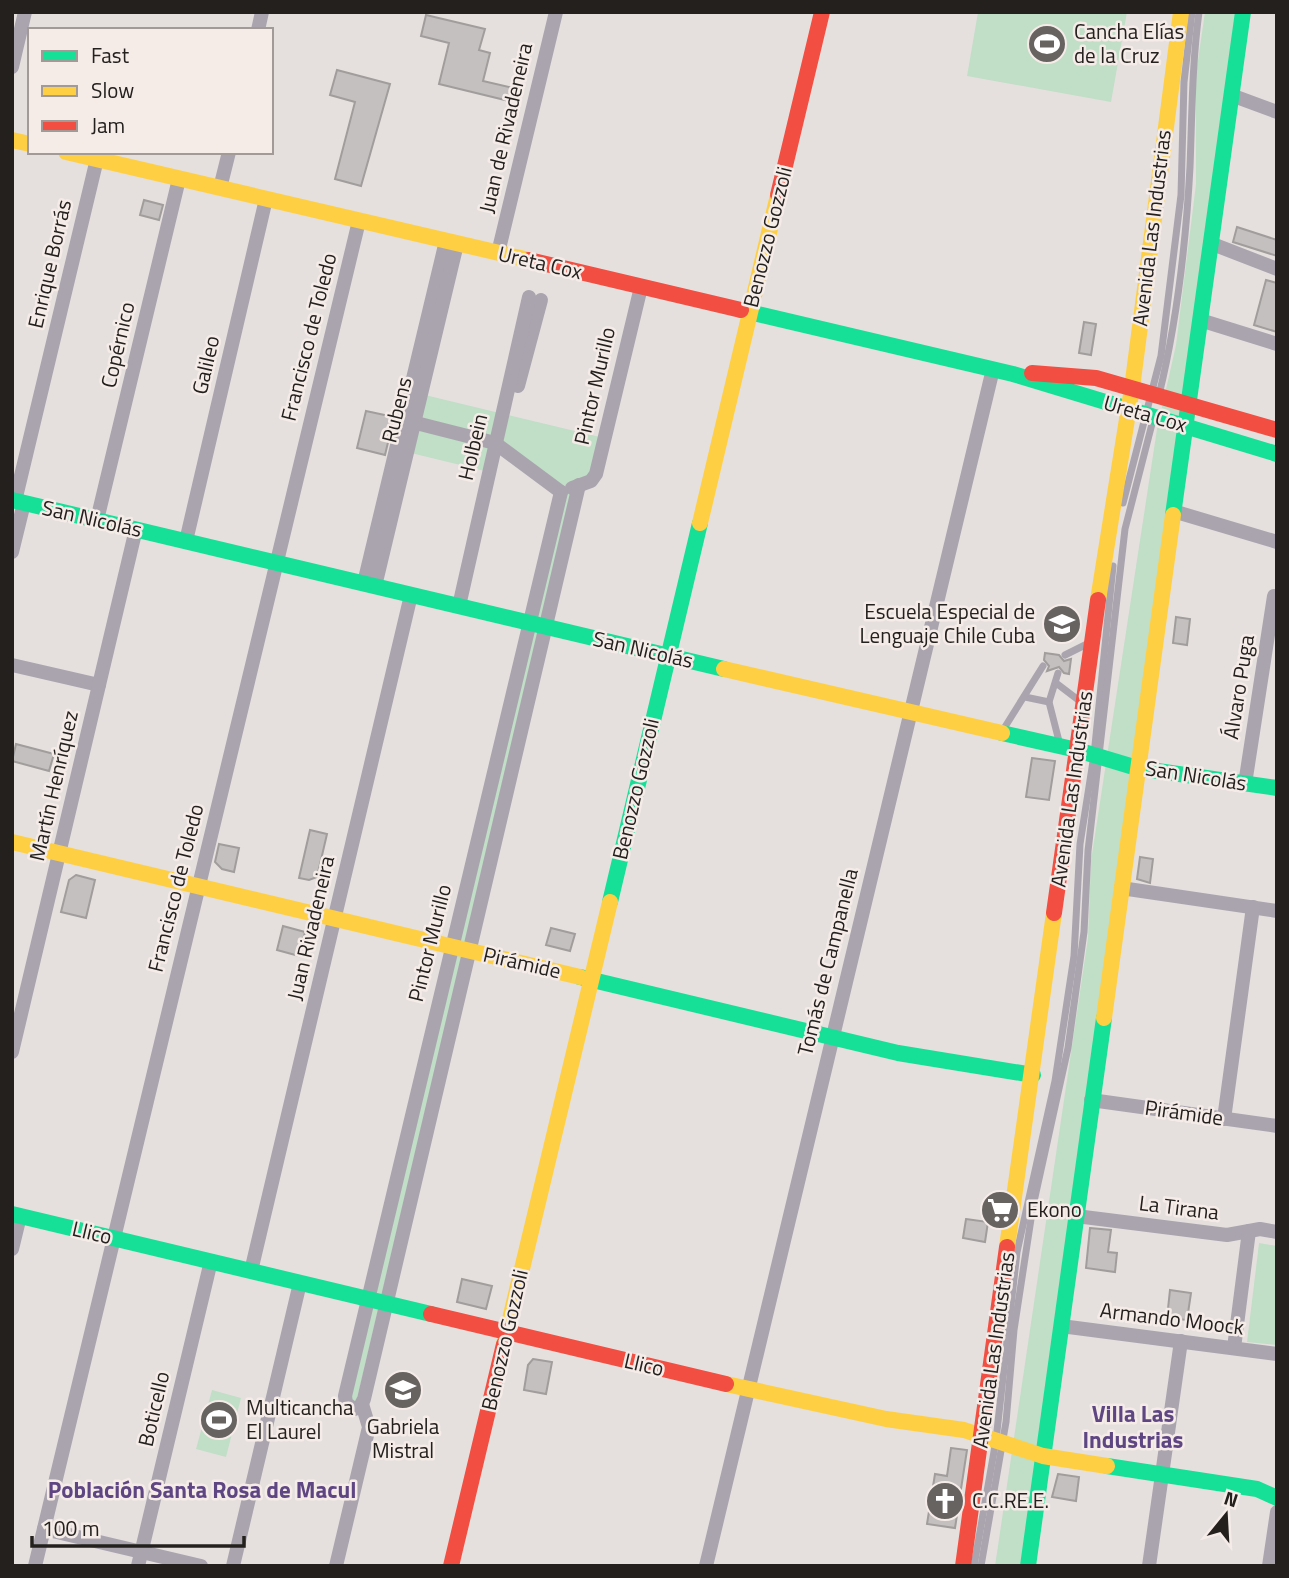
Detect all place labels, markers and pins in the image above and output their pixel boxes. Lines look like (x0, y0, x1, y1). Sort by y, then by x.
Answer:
place label: Cancha Elías de la Cruz (1074, 15, 1184, 71)
sports icon: Cancha Elías de la Cruz (1026, 23, 1068, 65)
place label: Escuela Especial de Lenguaje Chile Cuba (860, 595, 1035, 651)
school or university icon: Escuela Especial de Lenguaje Chile Cuba (1041, 603, 1083, 645)
supermarket icon: Ekono (979, 1189, 1021, 1231)
place label: Ekono (1027, 1193, 1082, 1225)
school or university icon: Gabriela Mistral (382, 1369, 424, 1411)
place label: Multicancha El Laurel (246, 1391, 354, 1447)
sports icon: Multicancha El Laurel (198, 1399, 240, 1441)
place label: Gabriela Mistral (367, 1410, 440, 1466)
church icon: C.C.RE.E. (924, 1480, 966, 1522)
place label: C.C.RE.E. (972, 1484, 1049, 1516)

